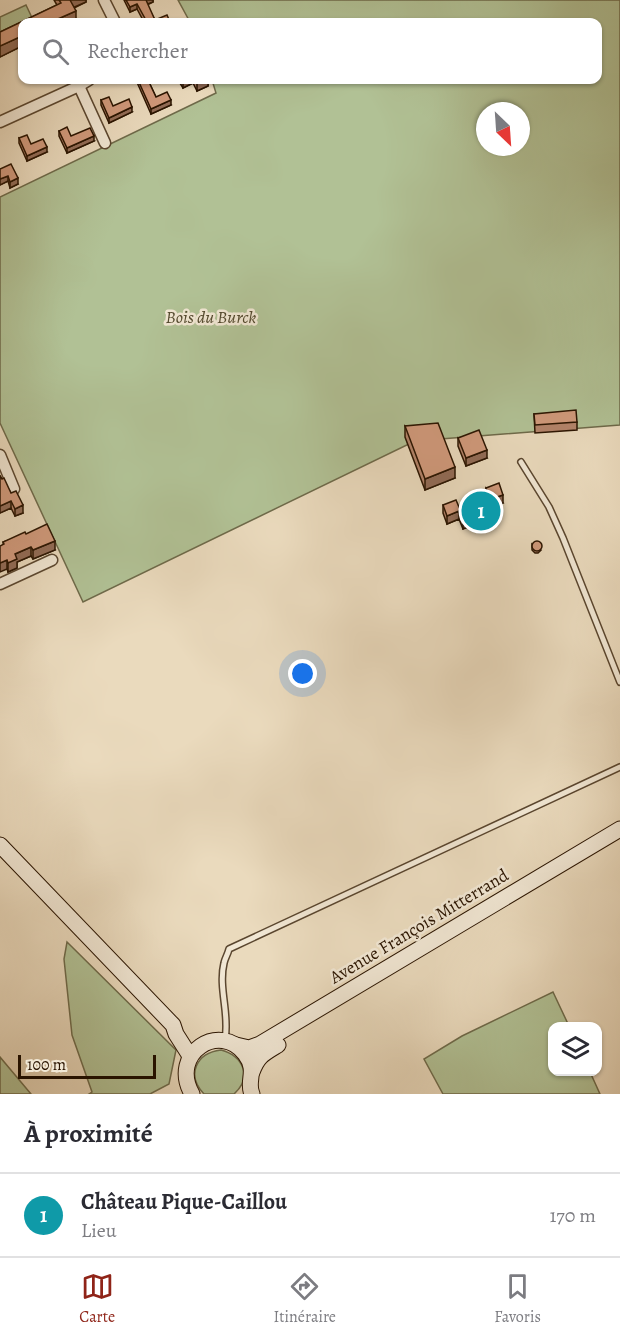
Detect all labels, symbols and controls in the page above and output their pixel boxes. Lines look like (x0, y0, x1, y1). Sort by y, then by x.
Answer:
search box (18, 18, 602, 84)
icon: search (39, 35, 72, 68)
text: Rechercher (87, 36, 188, 66)
north arrow (476, 102, 530, 156)
park label: Bois du Burck (166, 305, 256, 329)
pin: 1 (462, 488, 500, 534)
your location (288, 659, 317, 688)
street label: Avenue François Mitterrand (324, 863, 513, 990)
map controls (548, 1022, 602, 1076)
button: layers (548, 1022, 602, 1076)
scale bar (18, 1052, 156, 1080)
text: 100 m (27, 1054, 66, 1076)
text: À proximité (24, 1116, 153, 1151)
text: Château Pique-Caillou (81, 1187, 287, 1217)
text: 1 (40, 1202, 47, 1229)
text: 170 m (550, 1202, 596, 1229)
text: Lieu (81, 1217, 117, 1244)
tab: Carte (79, 1270, 115, 1328)
tab: Itinéraire (273, 1270, 336, 1328)
tab: Favoris (494, 1270, 541, 1328)

